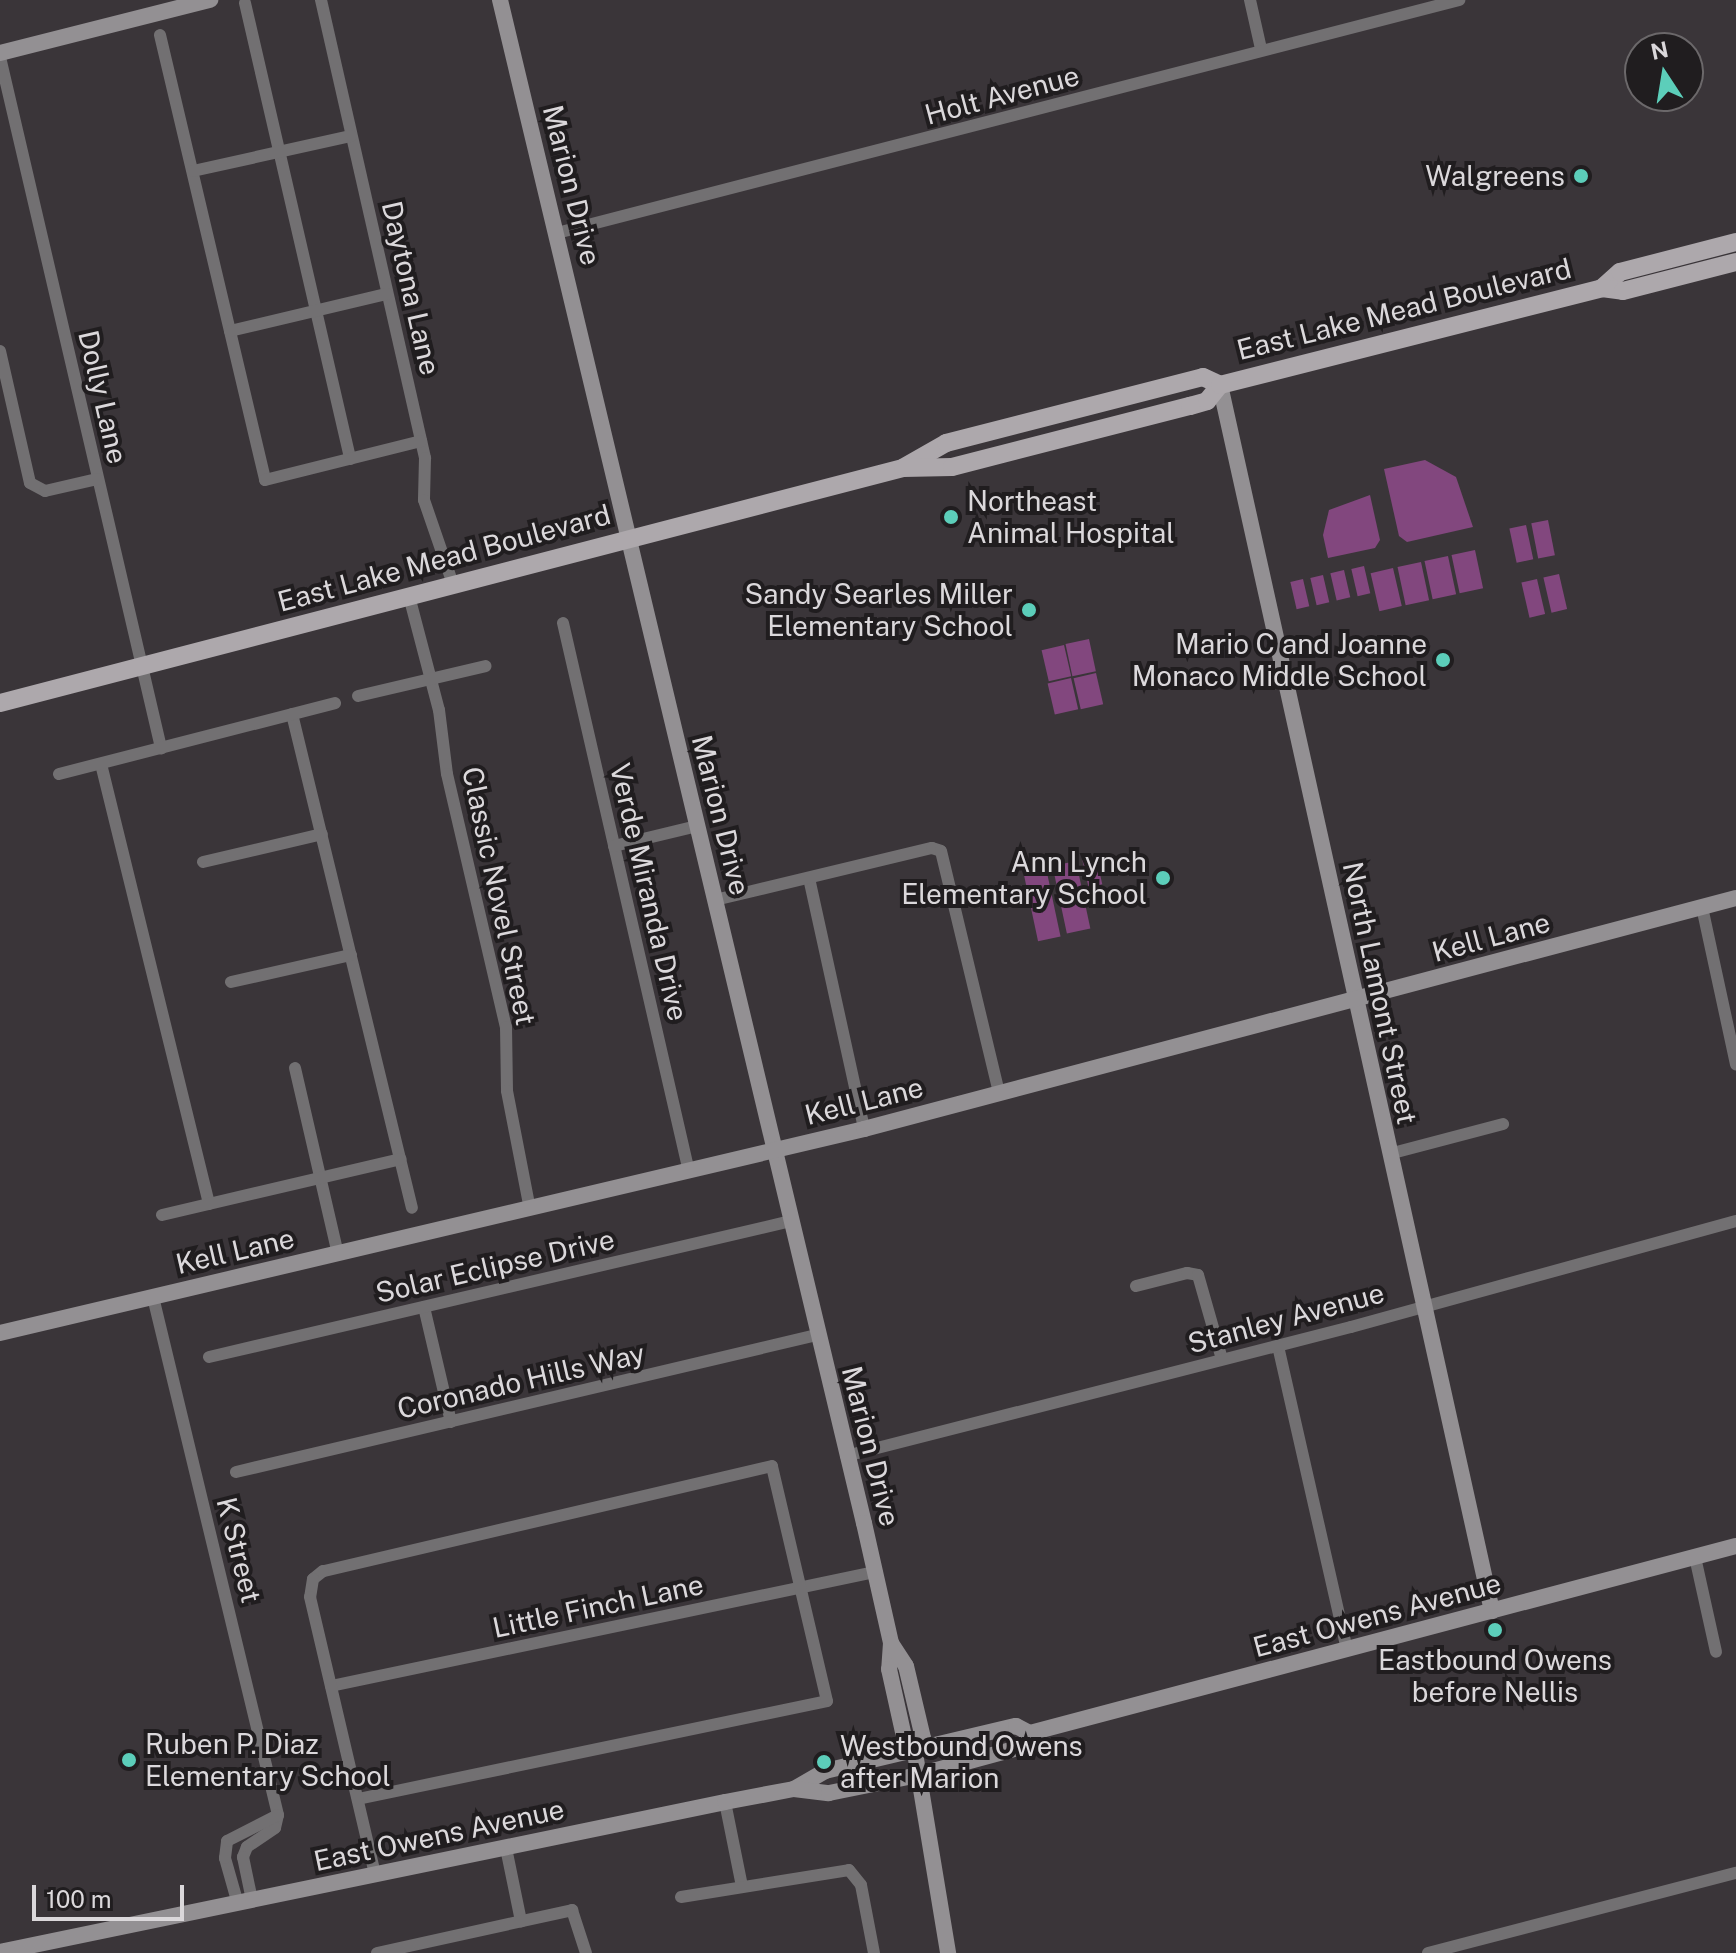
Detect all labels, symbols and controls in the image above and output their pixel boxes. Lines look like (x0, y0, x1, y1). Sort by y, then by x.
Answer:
north arrow (1624, 32, 1704, 112)
text: N (1648, 36, 1671, 65)
street label: Holt Avenue (921, 58, 1083, 132)
street label: Marion Drive (536, 101, 608, 269)
place label: Walgreens (1425, 159, 1565, 193)
marker: Walgreens (1572, 167, 1590, 185)
street label: Daytona Lane (375, 198, 447, 378)
street label: East Lake Mead Boulevard (1233, 251, 1575, 367)
street label: Dolly Lane (71, 327, 135, 467)
place label: Northeast Animal Hospital (967, 484, 1175, 550)
street label: East Lake Mead Boulevard (274, 497, 614, 619)
marker: Northeast Animal Hospital (942, 508, 960, 526)
place label: Sandy Searles Miller Elementary School (744, 577, 1013, 643)
marker: Sandy Searles Miller Elementary School (1020, 601, 1038, 619)
place label: Mario C and Joanne Monaco Middle School (1131, 627, 1427, 693)
marker: Mario C and Joanne Monaco Middle School (1434, 651, 1452, 669)
street label: Marion Drive (685, 731, 757, 899)
street label: Verde Miranda Drive (603, 760, 695, 1024)
street label: Classic Novel Street (455, 764, 543, 1028)
place label: Ann Lynch Elementary School (901, 845, 1147, 911)
street label: North Lamont Street (1336, 859, 1424, 1127)
marker: Ann Lynch Elementary School (1154, 869, 1172, 887)
street label: Kell Lane (1428, 905, 1554, 969)
street label: Kell Lane (801, 1070, 927, 1132)
street label: Kell Lane (172, 1221, 298, 1281)
street label: Solar Eclipse Drive (372, 1222, 618, 1310)
street label: Stanley Avenue (1184, 1276, 1388, 1360)
street label: Coronado Hills Way (394, 1336, 648, 1426)
street label: Marion Drive (835, 1362, 907, 1530)
street label: K Street (210, 1494, 268, 1606)
street label: East Owens Avenue (1249, 1566, 1505, 1664)
street label: Little Finch Lane (489, 1567, 707, 1645)
marker: Eastbound Owens before Nellis (1486, 1621, 1504, 1639)
place label: Eastbound Owens before Nellis (1378, 1643, 1612, 1709)
place label: Ruben P. Diaz Elementary School (145, 1727, 391, 1793)
place label: Westbound Owens after Marion (840, 1729, 1083, 1795)
marker: Ruben P. Diaz Elementary School (120, 1751, 138, 1769)
marker: Westbound Owens after Marion (815, 1753, 833, 1771)
street label: East Owens Avenue (311, 1792, 567, 1878)
scale bar (36, 1869, 188, 1919)
text: 100 m (46, 1885, 112, 1913)

